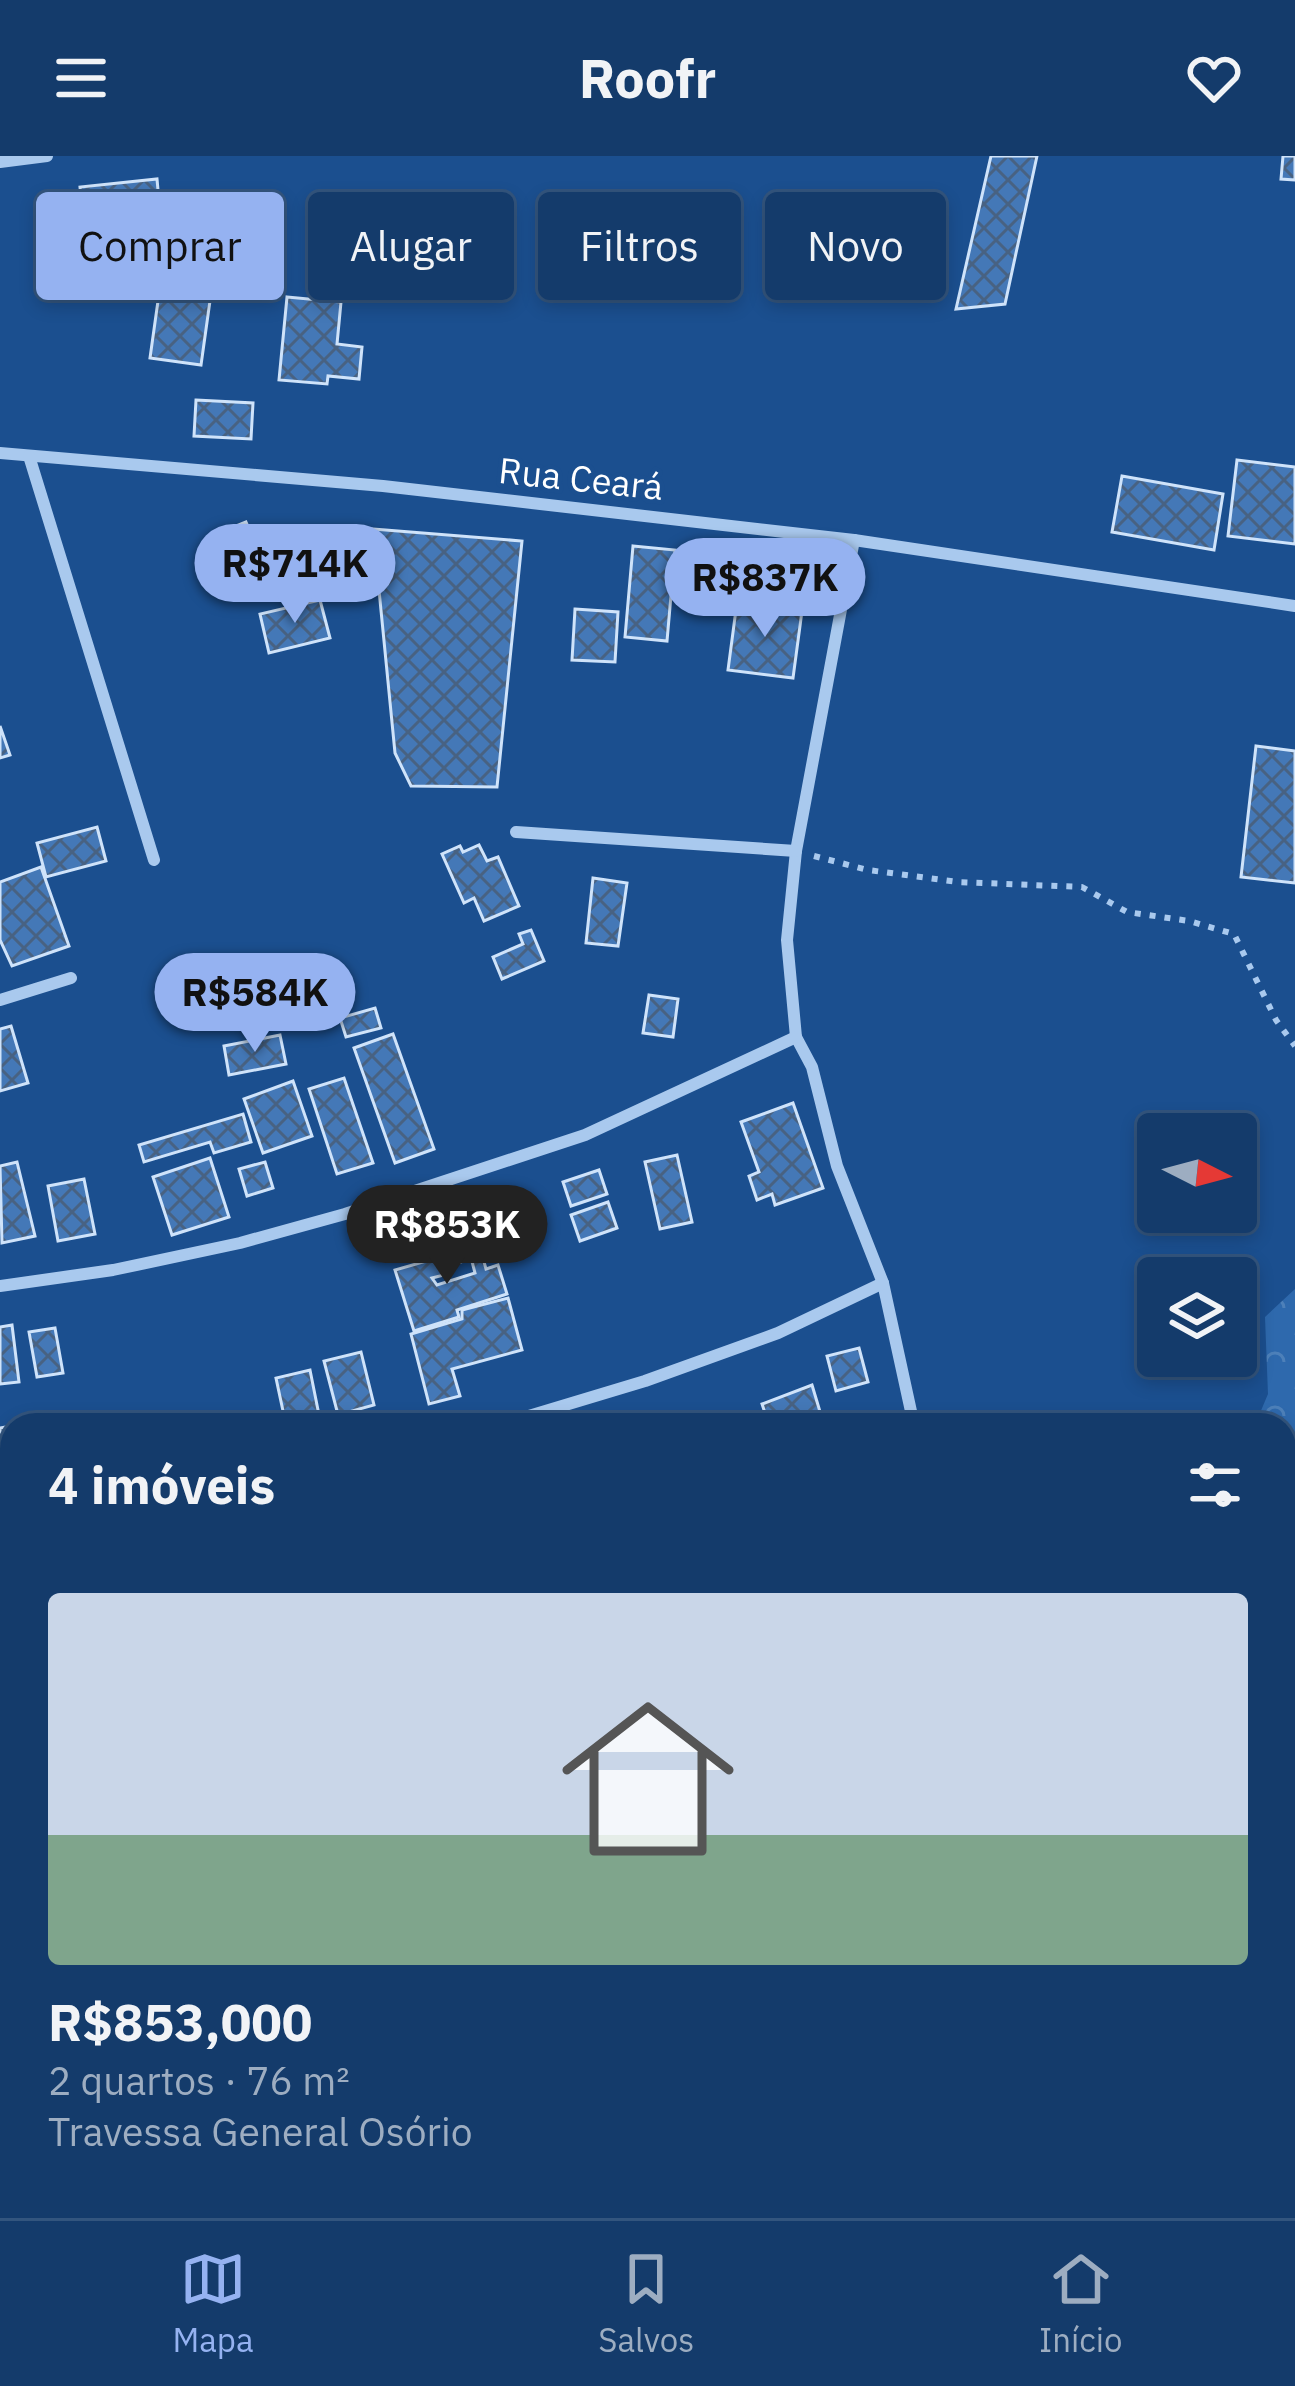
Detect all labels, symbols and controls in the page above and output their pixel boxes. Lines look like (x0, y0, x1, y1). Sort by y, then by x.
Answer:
text: Roofr (579, 43, 716, 113)
icon: menu (48, 45, 114, 111)
icon: heart (1181, 45, 1247, 111)
chip: Comprar (36, 192, 284, 300)
chip: Alugar (308, 192, 514, 300)
chip: Filtros (538, 192, 741, 300)
chip: Novo (765, 192, 946, 300)
street label: Rua Ceará (497, 446, 665, 510)
pin: R$714K (197, 524, 393, 626)
text: R$714K (221, 537, 369, 588)
pin: R$837K (667, 538, 863, 640)
text: R$837K (691, 551, 839, 602)
pin: R$584K (157, 953, 353, 1055)
text: R$584K (181, 966, 329, 1017)
north arrow (1137, 1113, 1257, 1233)
map controls (1137, 1113, 1257, 1377)
pin: R$853K (349, 1185, 545, 1287)
text: R$853K (373, 1198, 521, 1249)
button: layers (1137, 1257, 1257, 1377)
text: 4 imóveis (48, 1452, 275, 1518)
icon: filters (1182, 1452, 1248, 1518)
icon: home (540, 1671, 756, 1887)
text: R$853,000 (48, 1989, 312, 2055)
text: 2 quartos · 76 m² (48, 2055, 350, 2106)
text: Travessa General Osório (48, 2106, 473, 2157)
tab: Mapa (172, 2246, 254, 2361)
tab: Salvos (598, 2246, 694, 2361)
tab: Início (1039, 2246, 1123, 2361)

